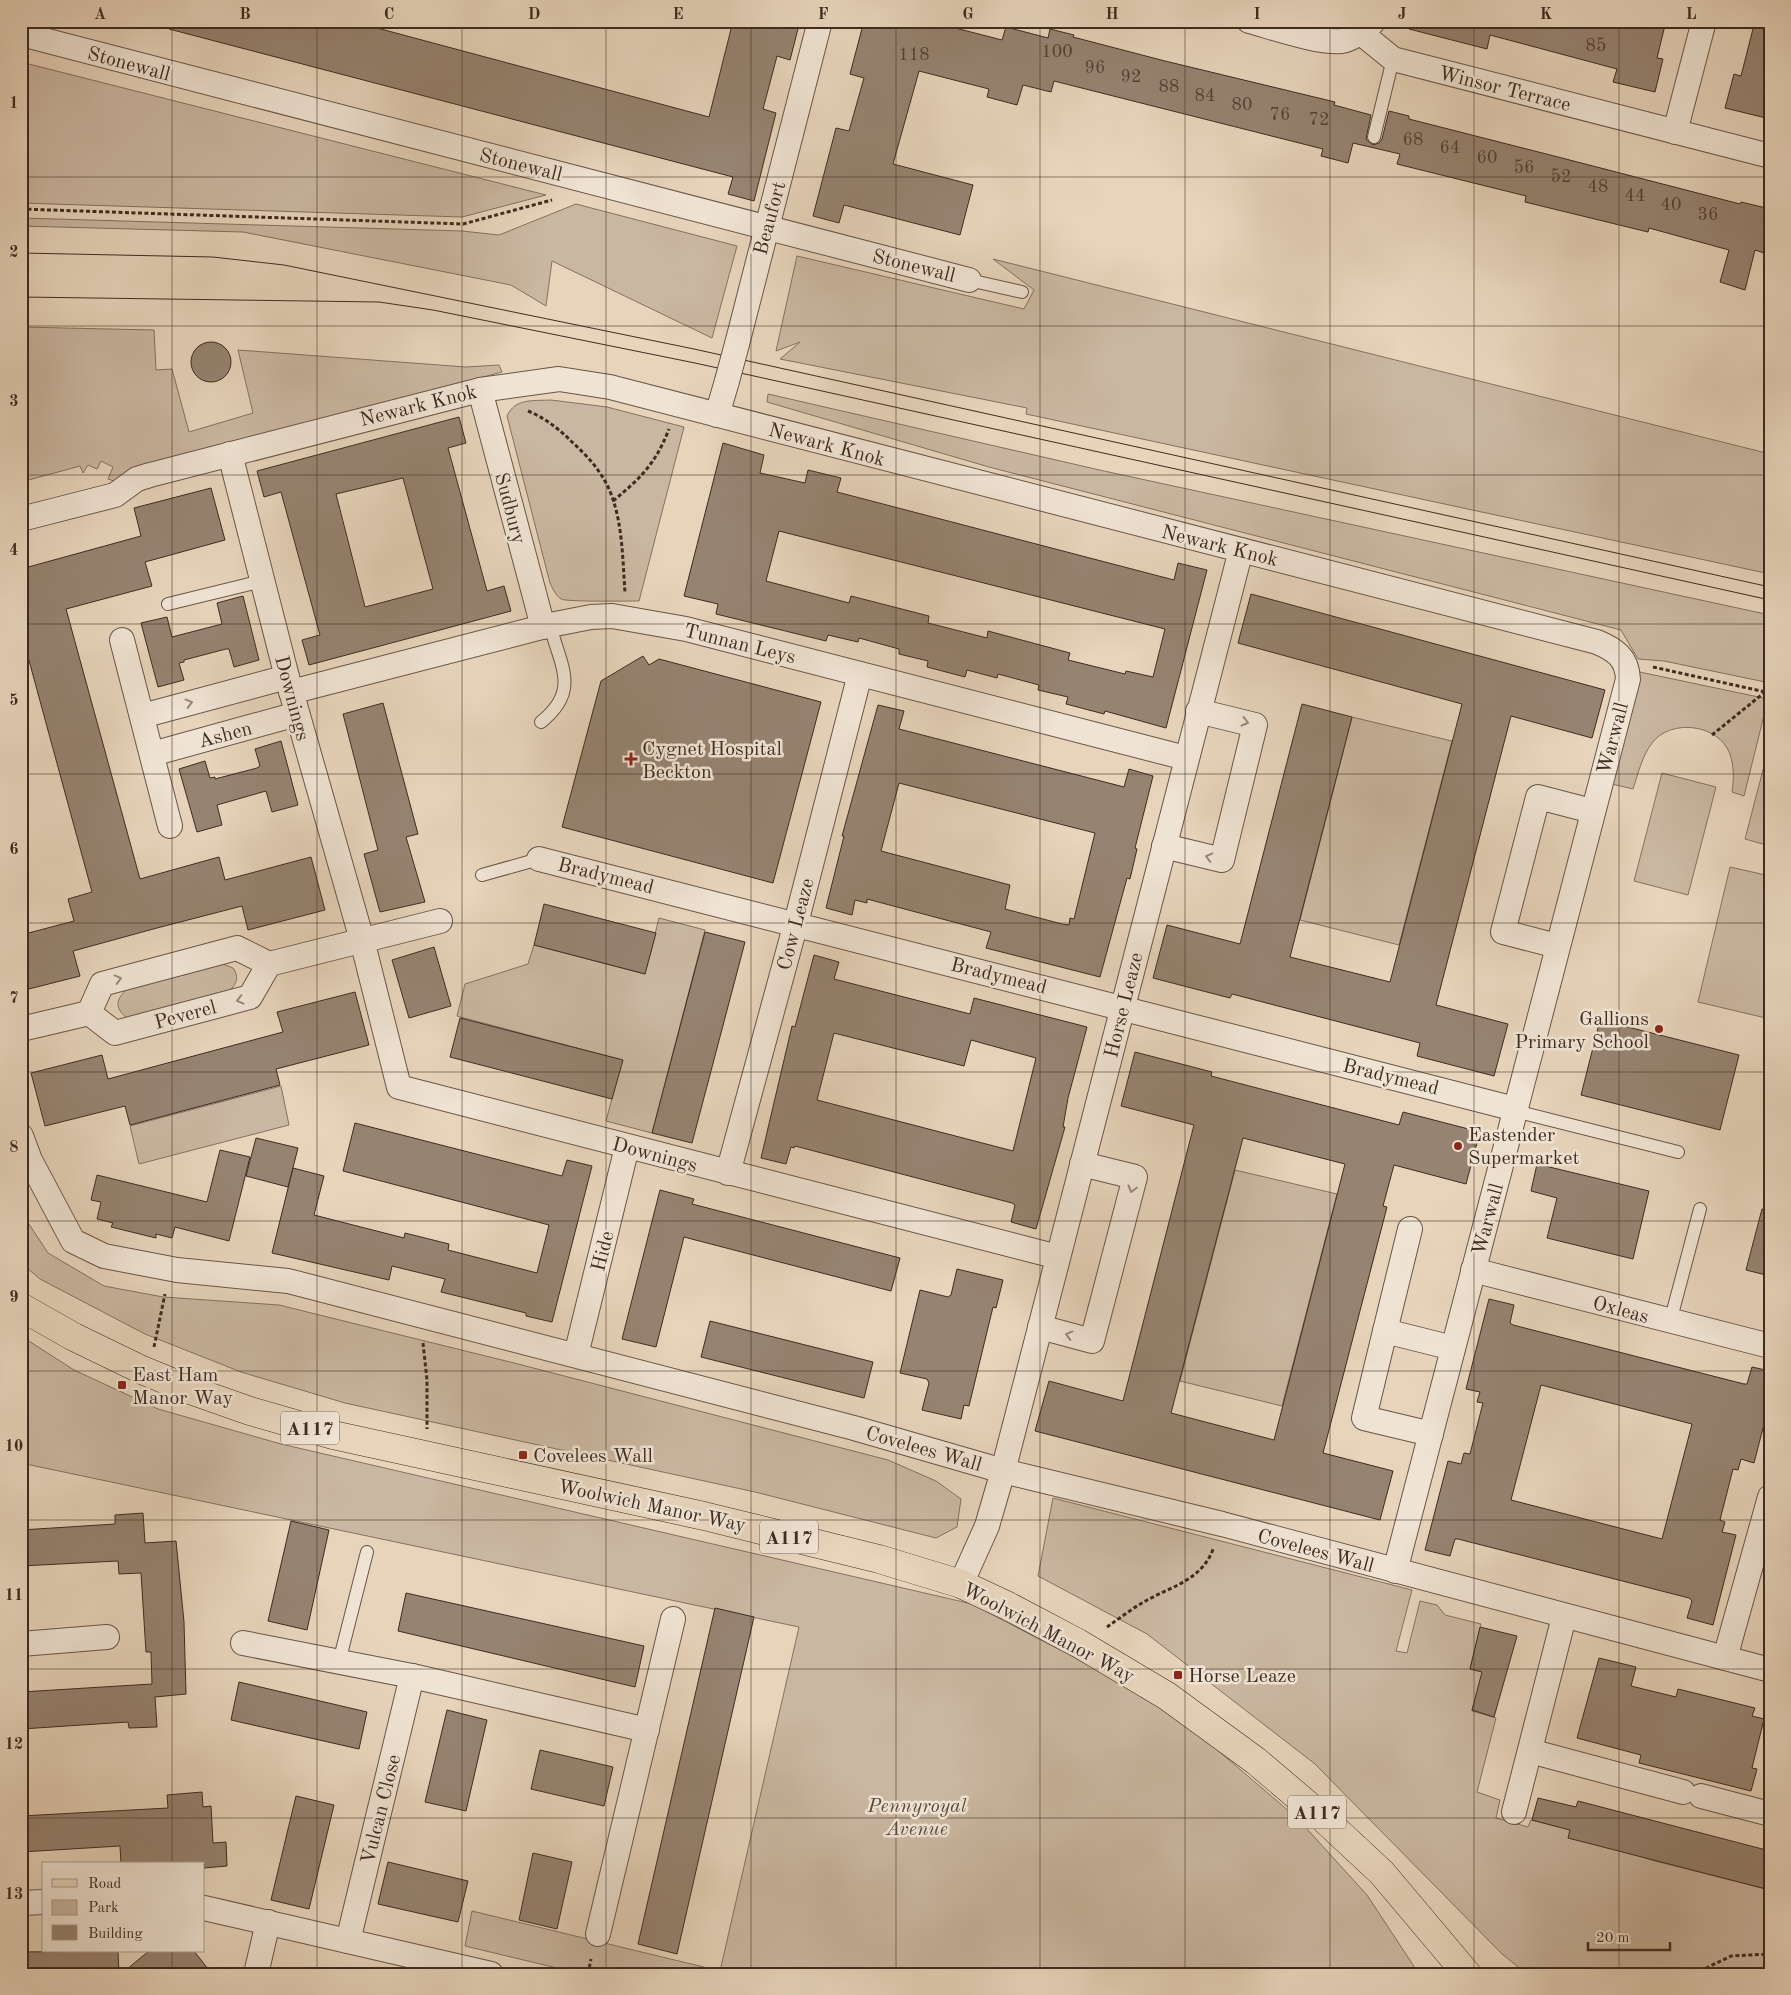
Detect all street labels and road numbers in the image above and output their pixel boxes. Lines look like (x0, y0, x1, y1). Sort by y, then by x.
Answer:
street label: Stonewall (85, 44, 172, 86)
street label: Winsor Terrace (1436, 64, 1573, 116)
street label: Stonewall (477, 146, 564, 186)
street label: Beaufort (752, 180, 790, 257)
street label: Stonewall (870, 247, 957, 287)
street label: Newark Knok (358, 383, 479, 431)
street label: Newark Knok (766, 421, 887, 471)
street label: Sudbury (490, 471, 528, 547)
street label: Newark Knok (1159, 523, 1280, 571)
street label: Tunnan Leys (681, 621, 798, 669)
street label: Downings (270, 654, 312, 743)
street label: Warwall (1595, 700, 1633, 777)
street label: Ashen (196, 719, 255, 753)
street label: Bradymead (555, 855, 656, 899)
street label: Cow Leaze (775, 876, 819, 973)
street label: Horse Leaze (1102, 951, 1148, 1060)
street label: Bradymead (948, 955, 1049, 999)
street label: Peverel (152, 998, 219, 1034)
street label: Bradymead (1340, 1056, 1441, 1100)
street label: Downings (610, 1135, 699, 1177)
street label: Warwall (1470, 1181, 1508, 1258)
street label: Hide (589, 1229, 619, 1274)
street label: Oxleas (1590, 1294, 1651, 1328)
road number: A117 (281, 1412, 339, 1445)
street label: Covelees Wall (863, 1424, 984, 1476)
street label: Woolwich Manor Way (556, 1477, 748, 1537)
road number: A117 (760, 1520, 818, 1554)
street label: Covelees Wall (1255, 1527, 1376, 1577)
street label: Woolwich Manor Way (959, 1580, 1138, 1688)
street label: Vulcan Close (359, 1753, 405, 1866)
road number: A117 (1288, 1795, 1346, 1828)

